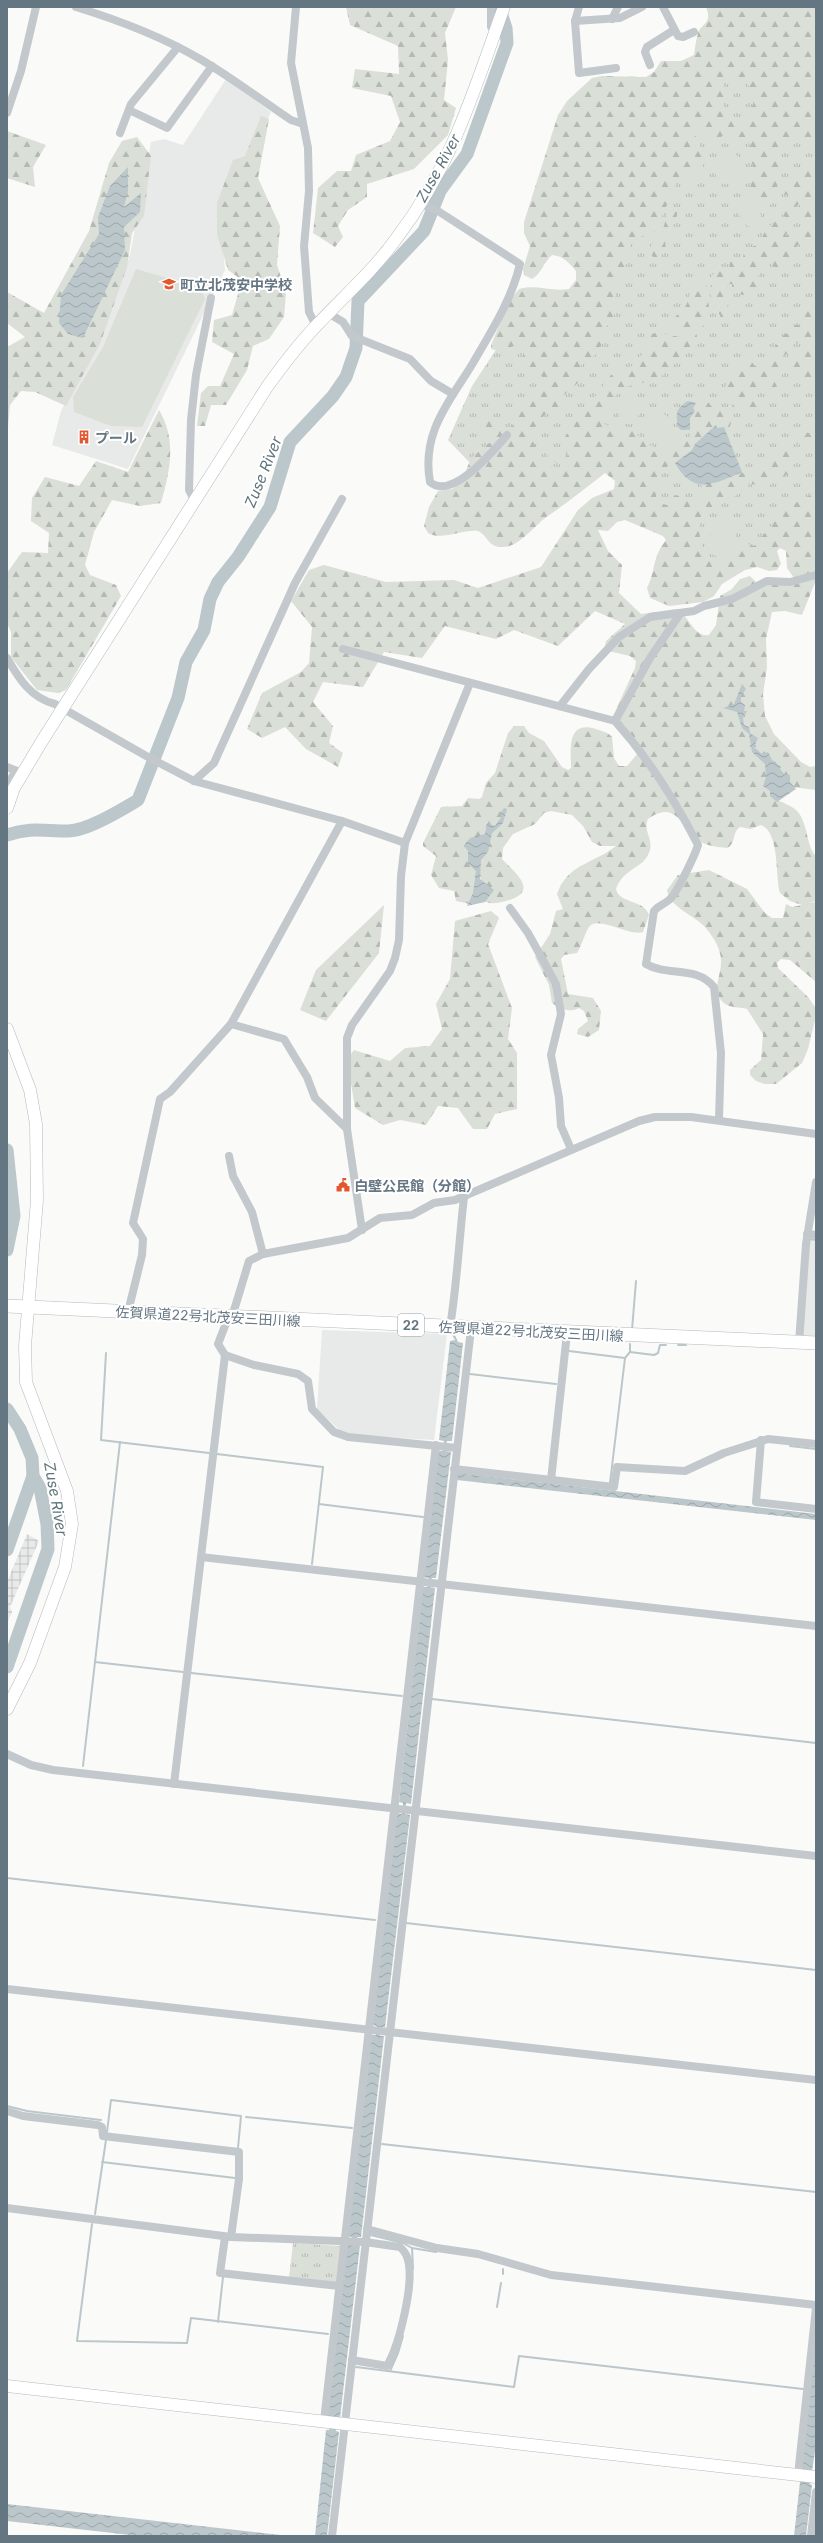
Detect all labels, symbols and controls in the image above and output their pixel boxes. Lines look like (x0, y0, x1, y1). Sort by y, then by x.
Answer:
water label: Zuse River (412, 130, 465, 205)
school or university icon: 町立北茂安中学校 (161, 276, 177, 292)
place label: 町立北茂安中学校 (180, 276, 292, 293)
building icon: プール (76, 429, 92, 445)
place label: プール (95, 429, 137, 446)
water label: Zuse River (240, 433, 286, 510)
public building icon: 白壁公民館（分館） (335, 1177, 351, 1193)
place label: 白壁公民館（分館） (354, 1177, 480, 1194)
street label: 佐賀県道22号北茂安三田川線 (115, 1303, 301, 1329)
road number: 22 (398, 1314, 424, 1336)
street label: 佐賀県道22号北茂安三田川線 (438, 1318, 624, 1344)
water label: Zuse River (40, 1461, 72, 1538)

